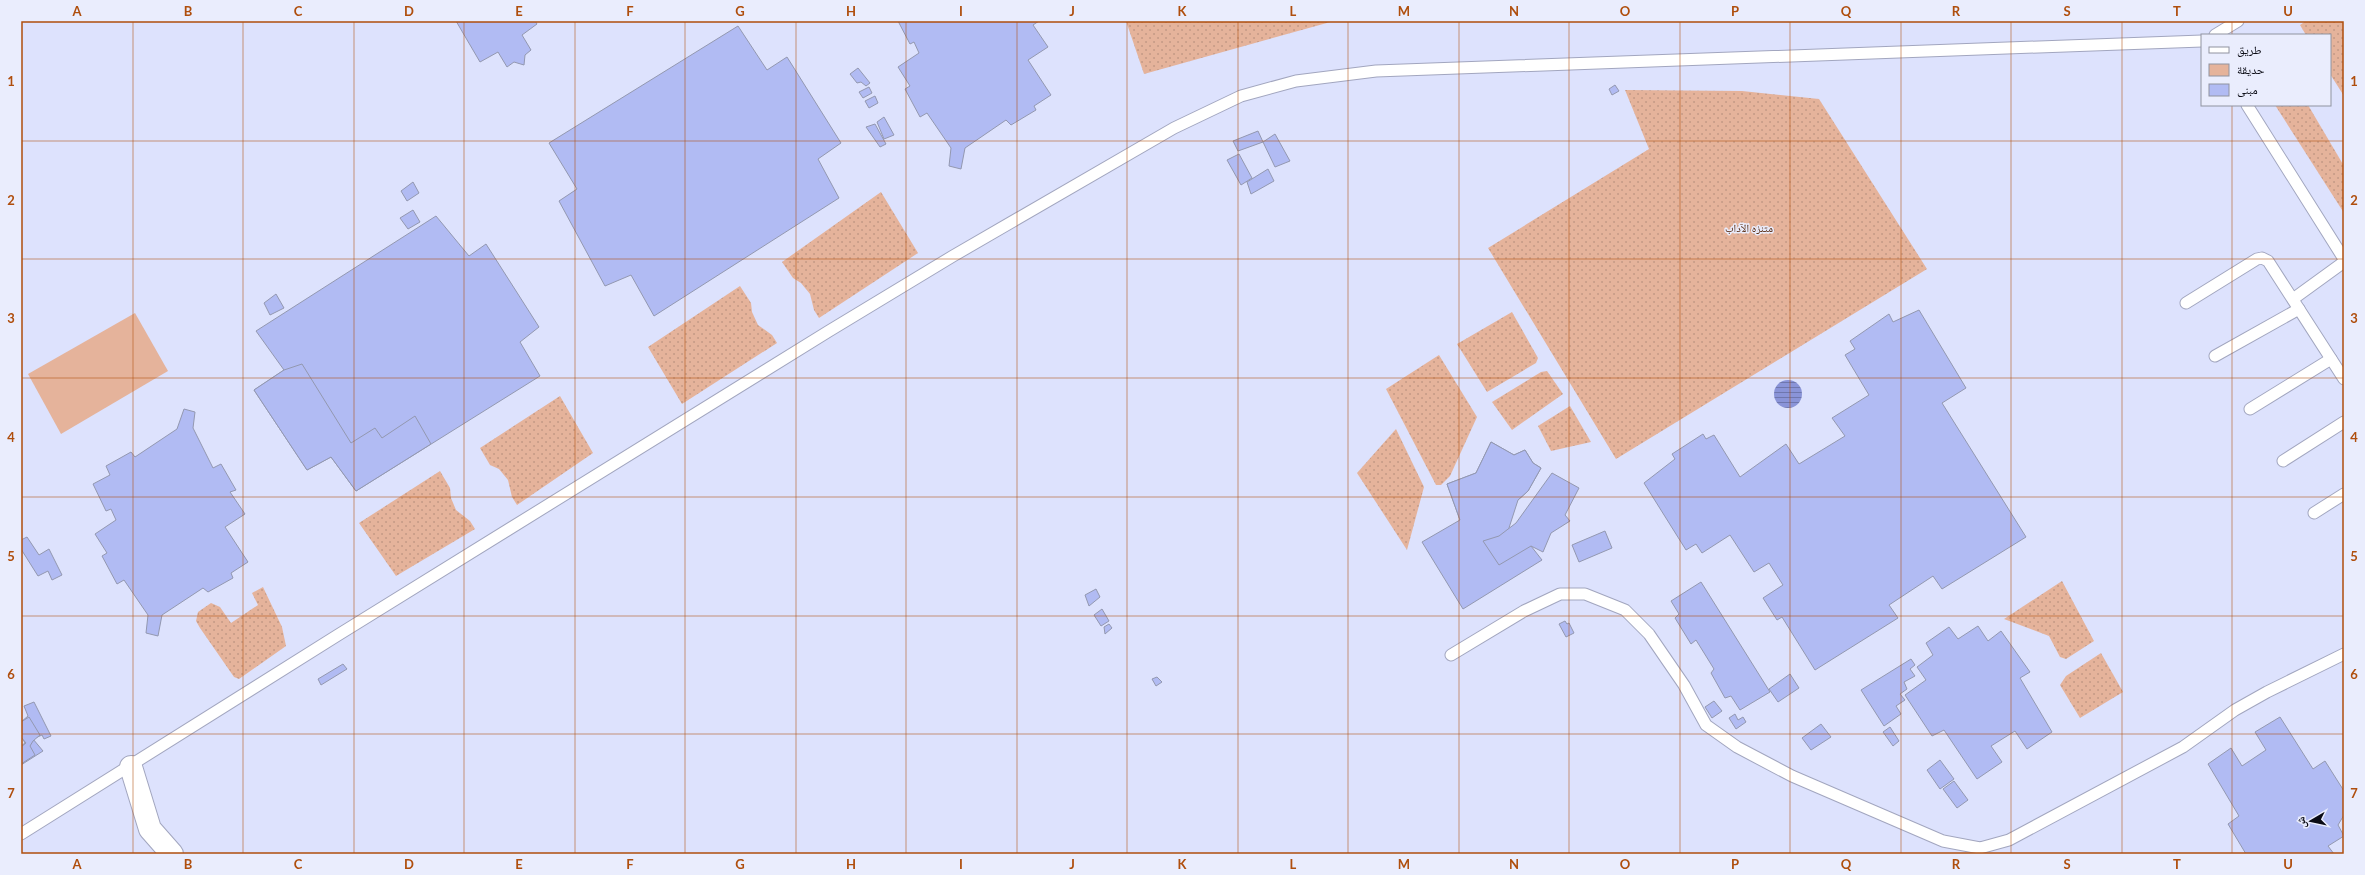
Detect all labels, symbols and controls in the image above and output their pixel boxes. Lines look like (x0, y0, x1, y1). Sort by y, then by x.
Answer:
text: A (71, 3, 82, 19)
text: B (184, 3, 193, 19)
text: C (294, 3, 303, 19)
text: D (404, 3, 414, 19)
text: E (515, 3, 523, 19)
text: F (626, 3, 634, 19)
text: G (735, 3, 745, 19)
text: H (846, 3, 856, 19)
text: I (959, 3, 963, 19)
text: J (1069, 3, 1075, 19)
text: K (1178, 3, 1188, 19)
text: L (1290, 3, 1297, 19)
text: M (1398, 3, 1410, 19)
text: N (1509, 3, 1519, 19)
text: O (1620, 3, 1631, 19)
text: P (1731, 3, 1739, 19)
text: Q (1841, 3, 1852, 19)
text: R (1952, 3, 1961, 19)
text: S (2063, 3, 2071, 19)
text: T (2173, 3, 2181, 19)
text: U (2283, 3, 2293, 19)
legend (2201, 34, 2331, 106)
text: طريق (2237, 42, 2262, 57)
text: حديقة (2237, 62, 2265, 77)
text: 1 (7, 73, 15, 89)
text: 1 (2350, 73, 2358, 89)
text: مبنى (2237, 82, 2258, 97)
text: 2 (7, 192, 15, 208)
text: 2 (2350, 192, 2358, 208)
park label: متنزه الآداب (1725, 221, 1773, 234)
text: 3 (7, 310, 15, 326)
text: 3 (2350, 310, 2358, 326)
text: 4 (7, 429, 15, 445)
text: 4 (2350, 429, 2358, 445)
text: 5 (7, 548, 15, 564)
text: 5 (2350, 548, 2358, 564)
text: 6 (7, 666, 15, 682)
text: 6 (2350, 666, 2358, 682)
text: 7 (7, 785, 15, 801)
text: 7 (2350, 785, 2358, 801)
north arrow (2291, 801, 2331, 841)
text: ش (2293, 815, 2310, 829)
text: A (71, 856, 82, 872)
text: B (184, 856, 193, 872)
text: C (294, 856, 303, 872)
text: D (404, 856, 414, 872)
text: E (515, 856, 523, 872)
text: F (626, 856, 634, 872)
text: G (735, 856, 745, 872)
text: H (846, 856, 856, 872)
text: I (959, 856, 963, 872)
text: J (1069, 856, 1075, 872)
text: K (1178, 856, 1188, 872)
text: L (1290, 856, 1297, 872)
text: M (1398, 856, 1410, 872)
text: N (1509, 856, 1519, 872)
text: O (1620, 856, 1631, 872)
text: P (1731, 856, 1739, 872)
text: Q (1841, 856, 1852, 872)
text: R (1952, 856, 1961, 872)
text: S (2063, 856, 2071, 872)
text: T (2173, 856, 2181, 872)
text: U (2283, 856, 2293, 872)

